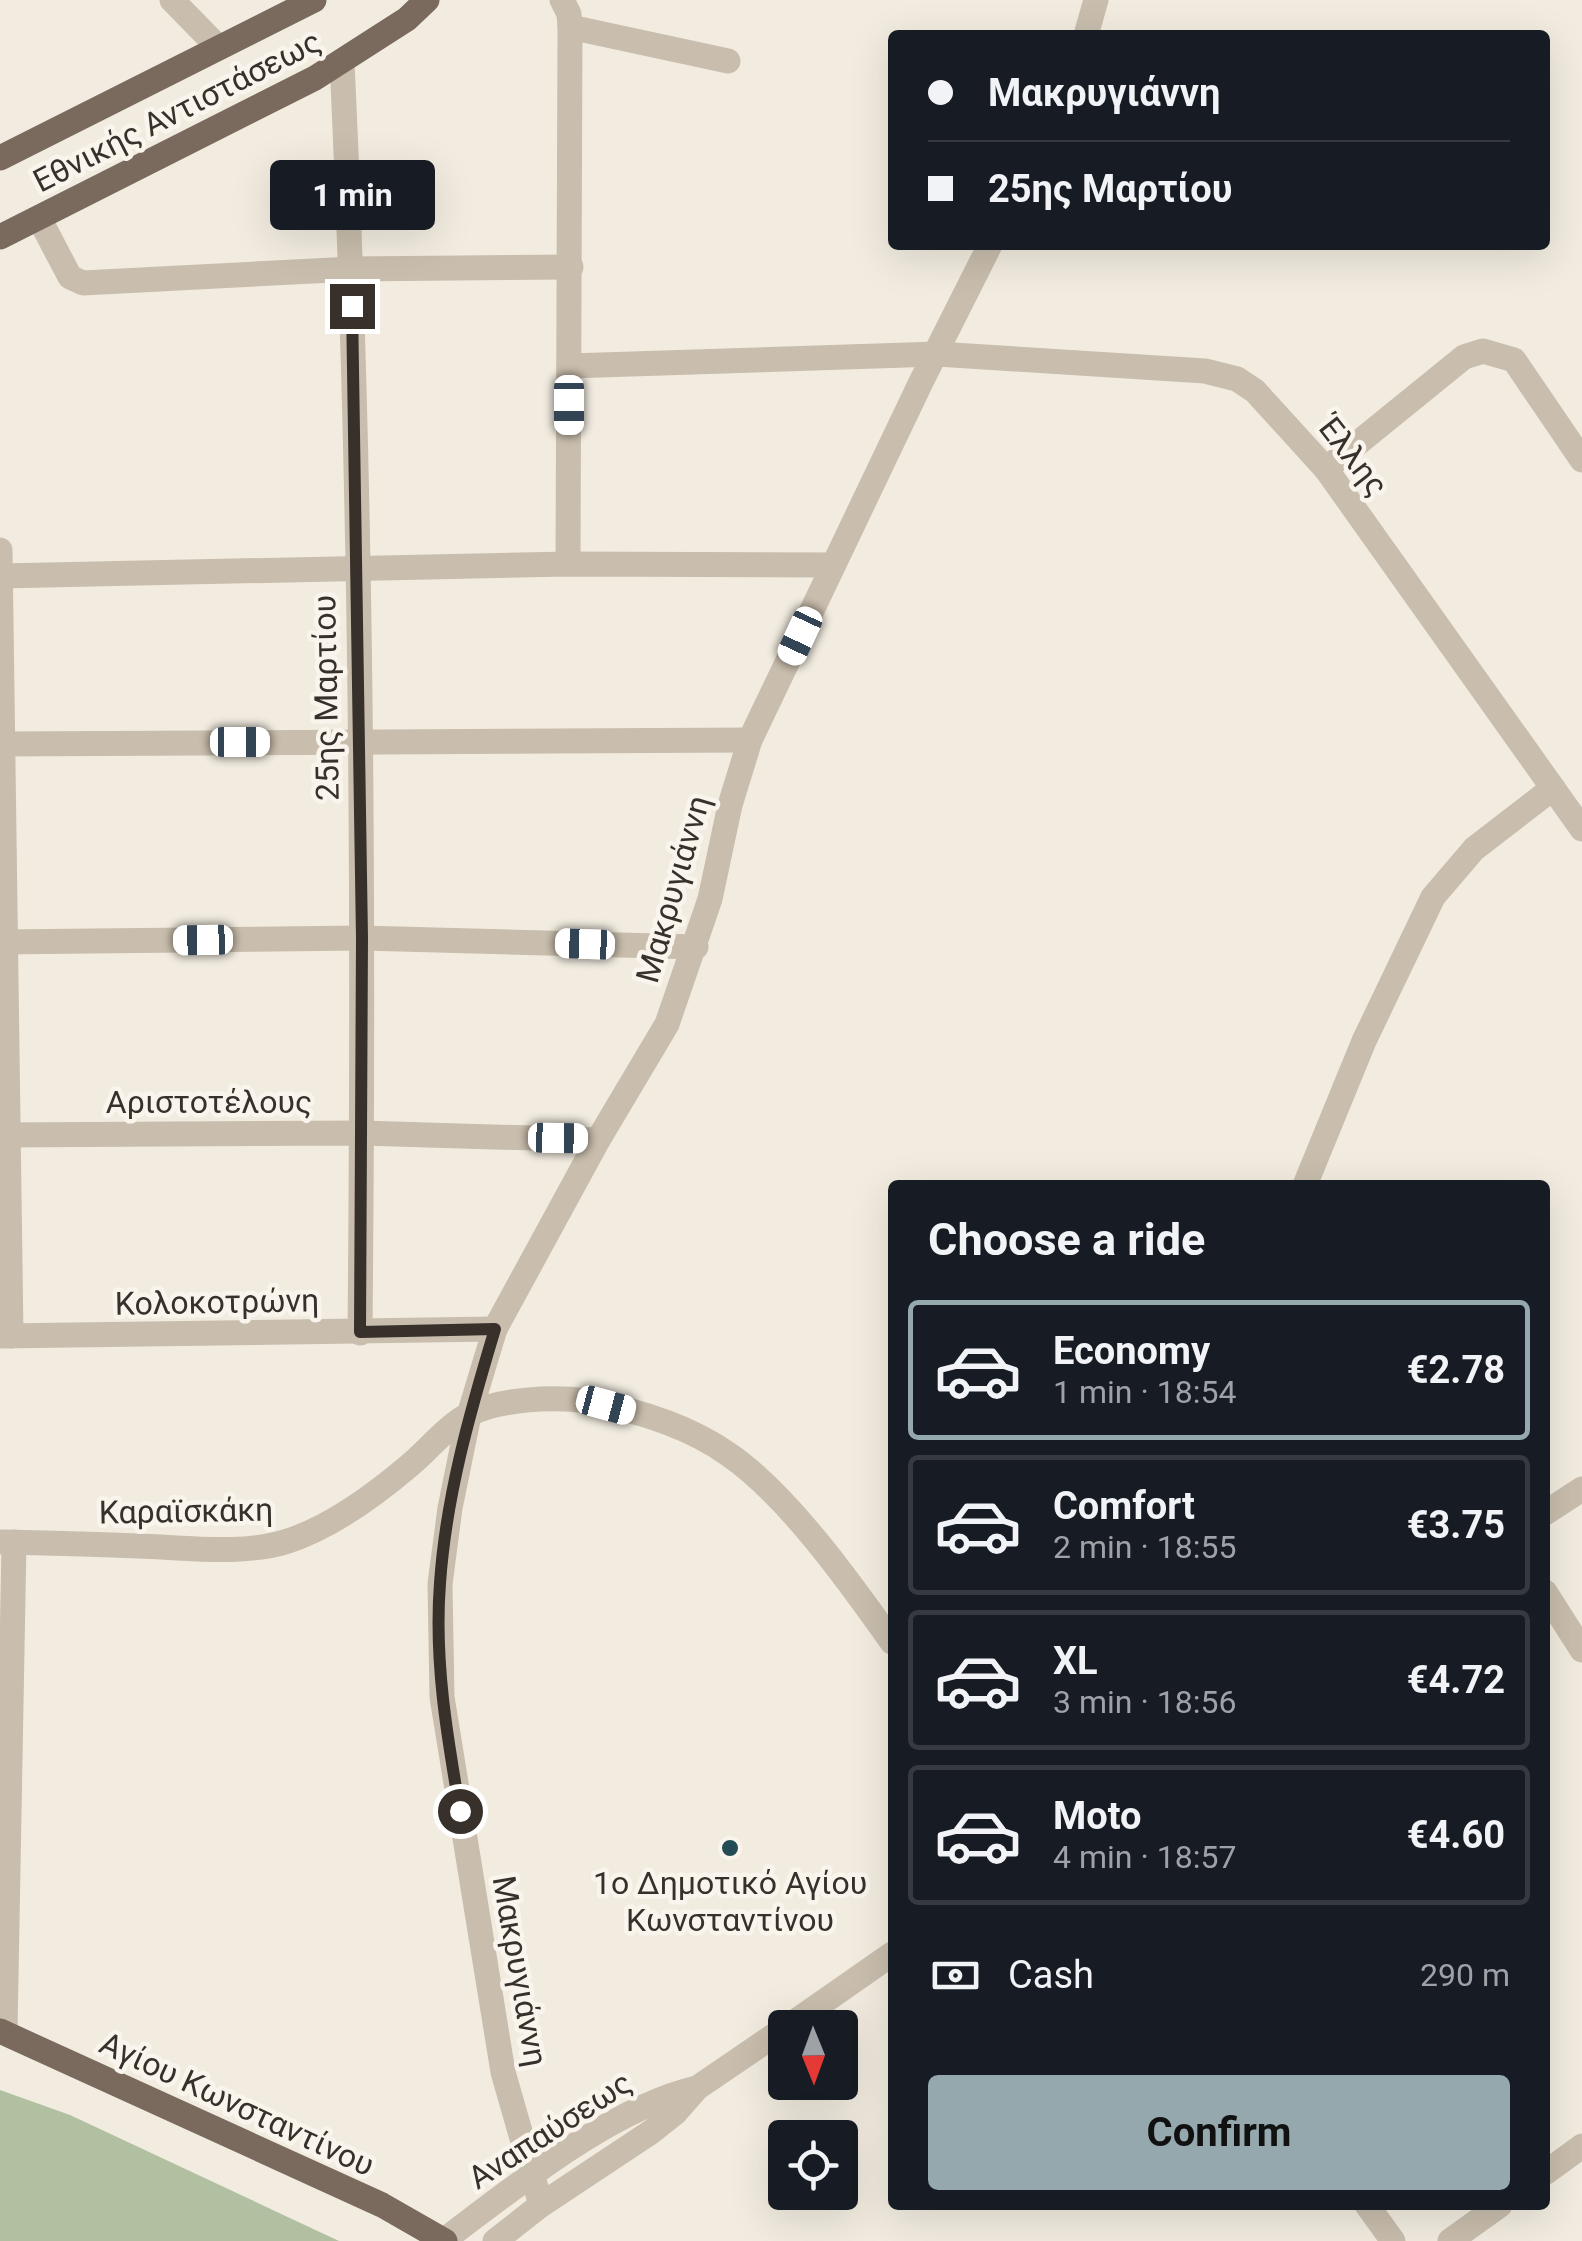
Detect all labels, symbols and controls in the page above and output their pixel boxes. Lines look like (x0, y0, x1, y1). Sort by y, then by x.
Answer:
street label: Εθνικής Αντιστάσεως (27, 22, 327, 200)
text: Μακρυγιάννη (988, 71, 1220, 115)
callout: 1 min (270, 161, 434, 231)
text: 25ης Μαρτίου (988, 167, 1232, 211)
text: 1 min (312, 176, 393, 214)
route end (330, 284, 375, 329)
car (554, 375, 584, 435)
street label: Έλλης (1309, 407, 1396, 503)
street label: 25ης Μαρτίου (305, 595, 347, 801)
car (774, 602, 826, 670)
car (210, 727, 270, 757)
street label: Μακρυγιάννη (628, 791, 718, 987)
car (173, 924, 233, 956)
car (554, 928, 616, 960)
street label: Αριστοτέλους (106, 1083, 312, 1121)
car (528, 1122, 588, 1154)
text: Choose a ride (928, 1213, 1205, 1266)
street label: Κολοκοτρώνη (114, 1281, 320, 1323)
icon: car (933, 1325, 1023, 1415)
text: Economy (1053, 1329, 1210, 1373)
text: €2.78 (1407, 1348, 1505, 1392)
text: 1 min · 18:54 (1053, 1373, 1236, 1411)
car (573, 1383, 639, 1427)
icon: car (933, 1480, 1023, 1570)
text: Comfort (1053, 1484, 1195, 1528)
street label: Καραϊσκάκη (99, 1490, 273, 1532)
text: €3.75 (1407, 1503, 1505, 1547)
text: 2 min · 18:55 (1053, 1528, 1236, 1566)
icon: car (933, 1635, 1023, 1725)
text: XL (1053, 1639, 1098, 1683)
text: €4.72 (1407, 1658, 1505, 1702)
text: 3 min · 18:56 (1053, 1683, 1236, 1721)
route start (438, 1789, 483, 1834)
icon: car (933, 1790, 1023, 1880)
text: Moto (1053, 1794, 1142, 1838)
text: €4.60 (1407, 1813, 1505, 1857)
marker: 1ο Δημοτικό Αγίου Κωνσταντίνου (719, 1837, 741, 1859)
text: 4 min · 18:57 (1053, 1838, 1236, 1876)
place label: 1ο Δημοτικό Αγίου Κωνσταντίνου (593, 1864, 867, 1939)
street label: Μακρυγιάννη (485, 1873, 555, 2069)
icon: cash (928, 1948, 983, 2003)
text: Cash (1008, 1953, 1094, 1997)
text: 290 m (1420, 1956, 1510, 1994)
north arrow (768, 2010, 858, 2100)
map controls (768, 2010, 858, 2210)
street label: Αγίου Κωνσταντίνου (94, 2024, 380, 2184)
street label: Αναπαύσεως (461, 2063, 639, 2197)
button: Confirm (928, 2075, 1510, 2190)
button: locate (768, 2120, 858, 2210)

